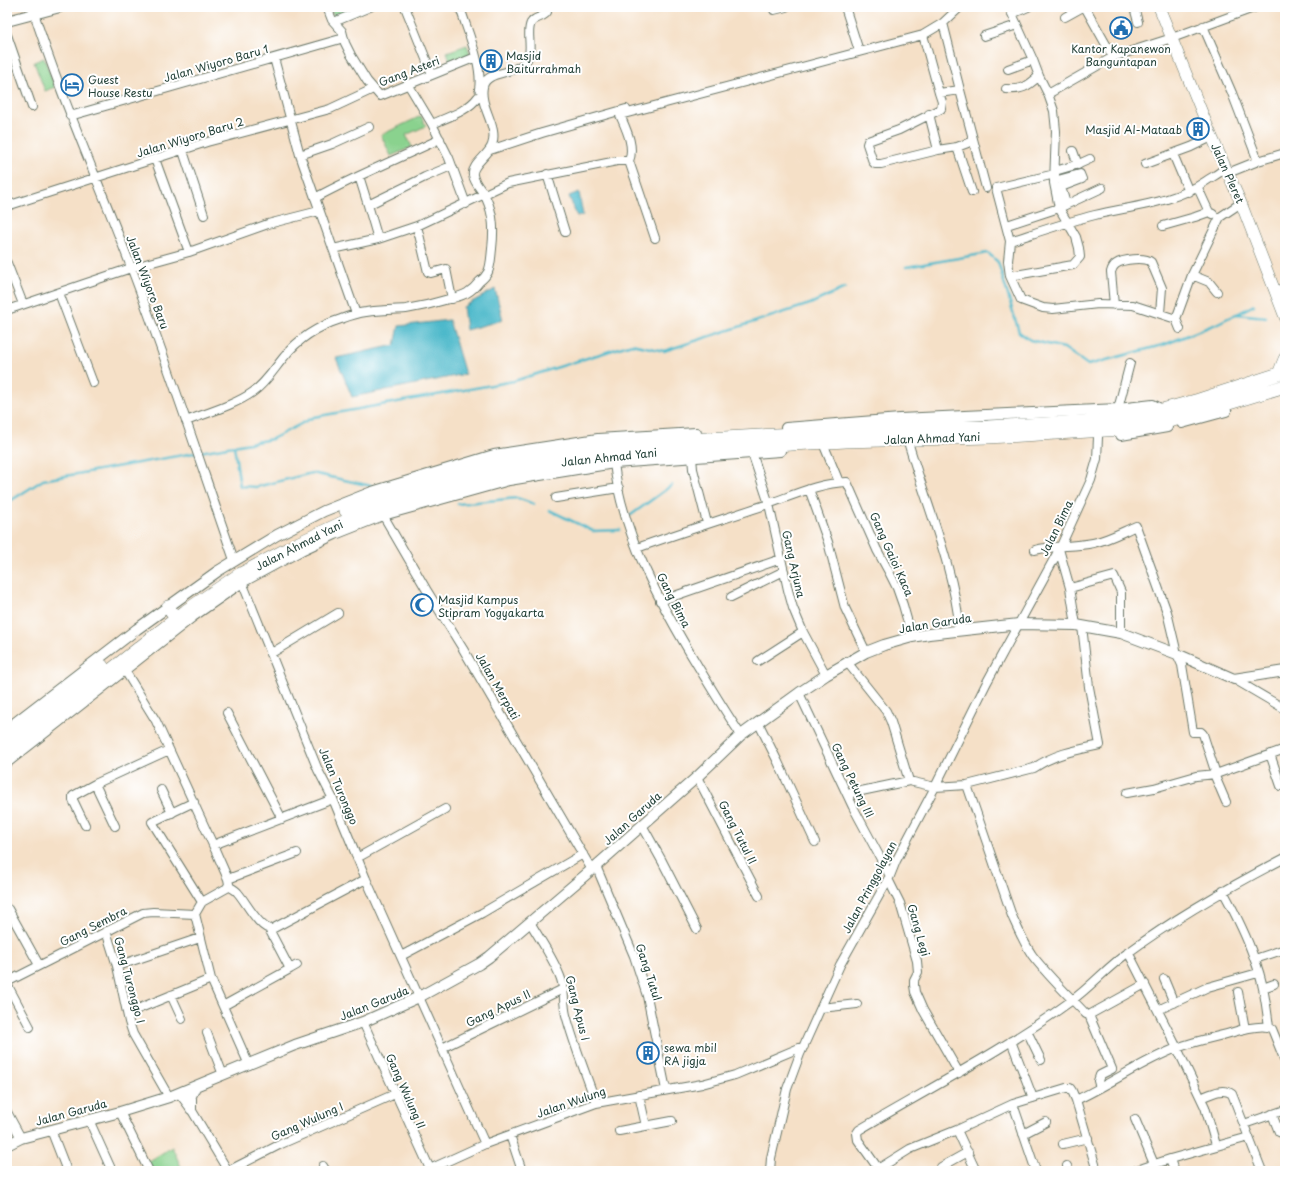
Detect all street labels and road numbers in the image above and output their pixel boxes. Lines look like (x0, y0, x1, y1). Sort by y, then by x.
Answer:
street label: Jalan Wiyoro Baru 1 (162, 40, 271, 86)
street label: Gang Asteri (376, 52, 442, 90)
street label: Jalan Wiyoro Baru 2 (134, 113, 246, 161)
street label: Jalan Pleret (1207, 140, 1249, 206)
street label: Jalan Wiyoro Baru (122, 233, 174, 331)
street label: Jalan Ahmad Yani (884, 428, 980, 448)
street label: Jalan Ahmad Yani (560, 444, 658, 470)
street label: Jalan Bima (1035, 497, 1077, 559)
street label: Gang Gaioi Kaca (866, 509, 918, 599)
street label: Jalan Ahmad Yani (252, 516, 346, 574)
street label: Gang Arjuna (778, 529, 810, 600)
street label: Gang Bima (653, 570, 695, 631)
street label: Jalan Garuda (898, 609, 973, 637)
street label: Jalan Merpati (472, 649, 524, 723)
street label: Gang Petung III (828, 740, 878, 820)
street label: Jalan Turonggo (315, 745, 363, 827)
street label: Jalan Garuda (599, 787, 665, 849)
street label: Gang Tutul II (715, 797, 761, 867)
street label: Jalan Pringgolayan (837, 838, 901, 936)
street label: Gang Sembra (57, 902, 130, 950)
street label: Gang Legi (903, 902, 935, 958)
street label: Gang Turonggo I (110, 935, 150, 1025)
street label: Gang Tutul (632, 941, 666, 1003)
street label: Gang Apus I (562, 974, 594, 1042)
street label: Jalan Garuda (337, 981, 411, 1025)
street label: Gang Apus II (463, 985, 533, 1031)
street label: Gang Wulung II (382, 1051, 430, 1131)
street label: Jalan Wulung (534, 1082, 608, 1122)
street label: Jalan Garuda (33, 1094, 109, 1130)
street label: Gang Wulung I (268, 1097, 346, 1145)

